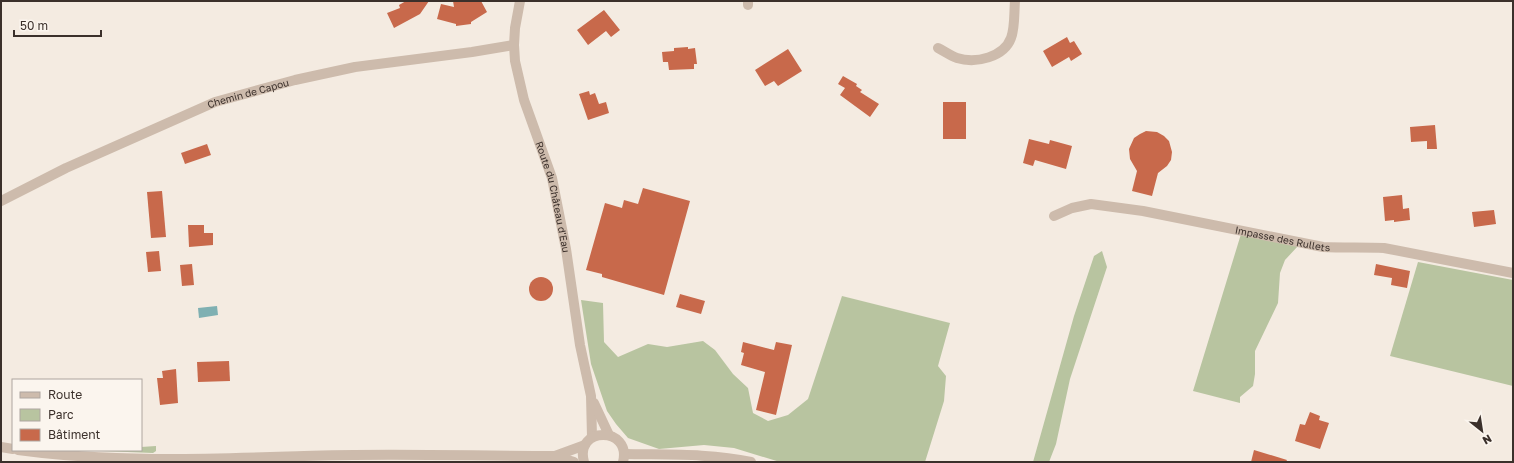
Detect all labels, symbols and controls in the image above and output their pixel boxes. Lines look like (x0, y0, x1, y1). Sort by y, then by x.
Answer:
scale bar (14, 12, 101, 38)
text: 50 m (20, 18, 48, 33)
street label: Chemin de Capou (205, 76, 290, 111)
street label: Route du Château d'Eau (533, 140, 572, 253)
street label: Impasse des Rullets (1234, 224, 1330, 253)
legend (12, 379, 142, 451)
text: Route (48, 387, 82, 402)
text: Parc (48, 407, 74, 422)
north arrow (1462, 411, 1502, 451)
text: Bâtiment (48, 427, 101, 442)
text: N (1480, 432, 1494, 448)

